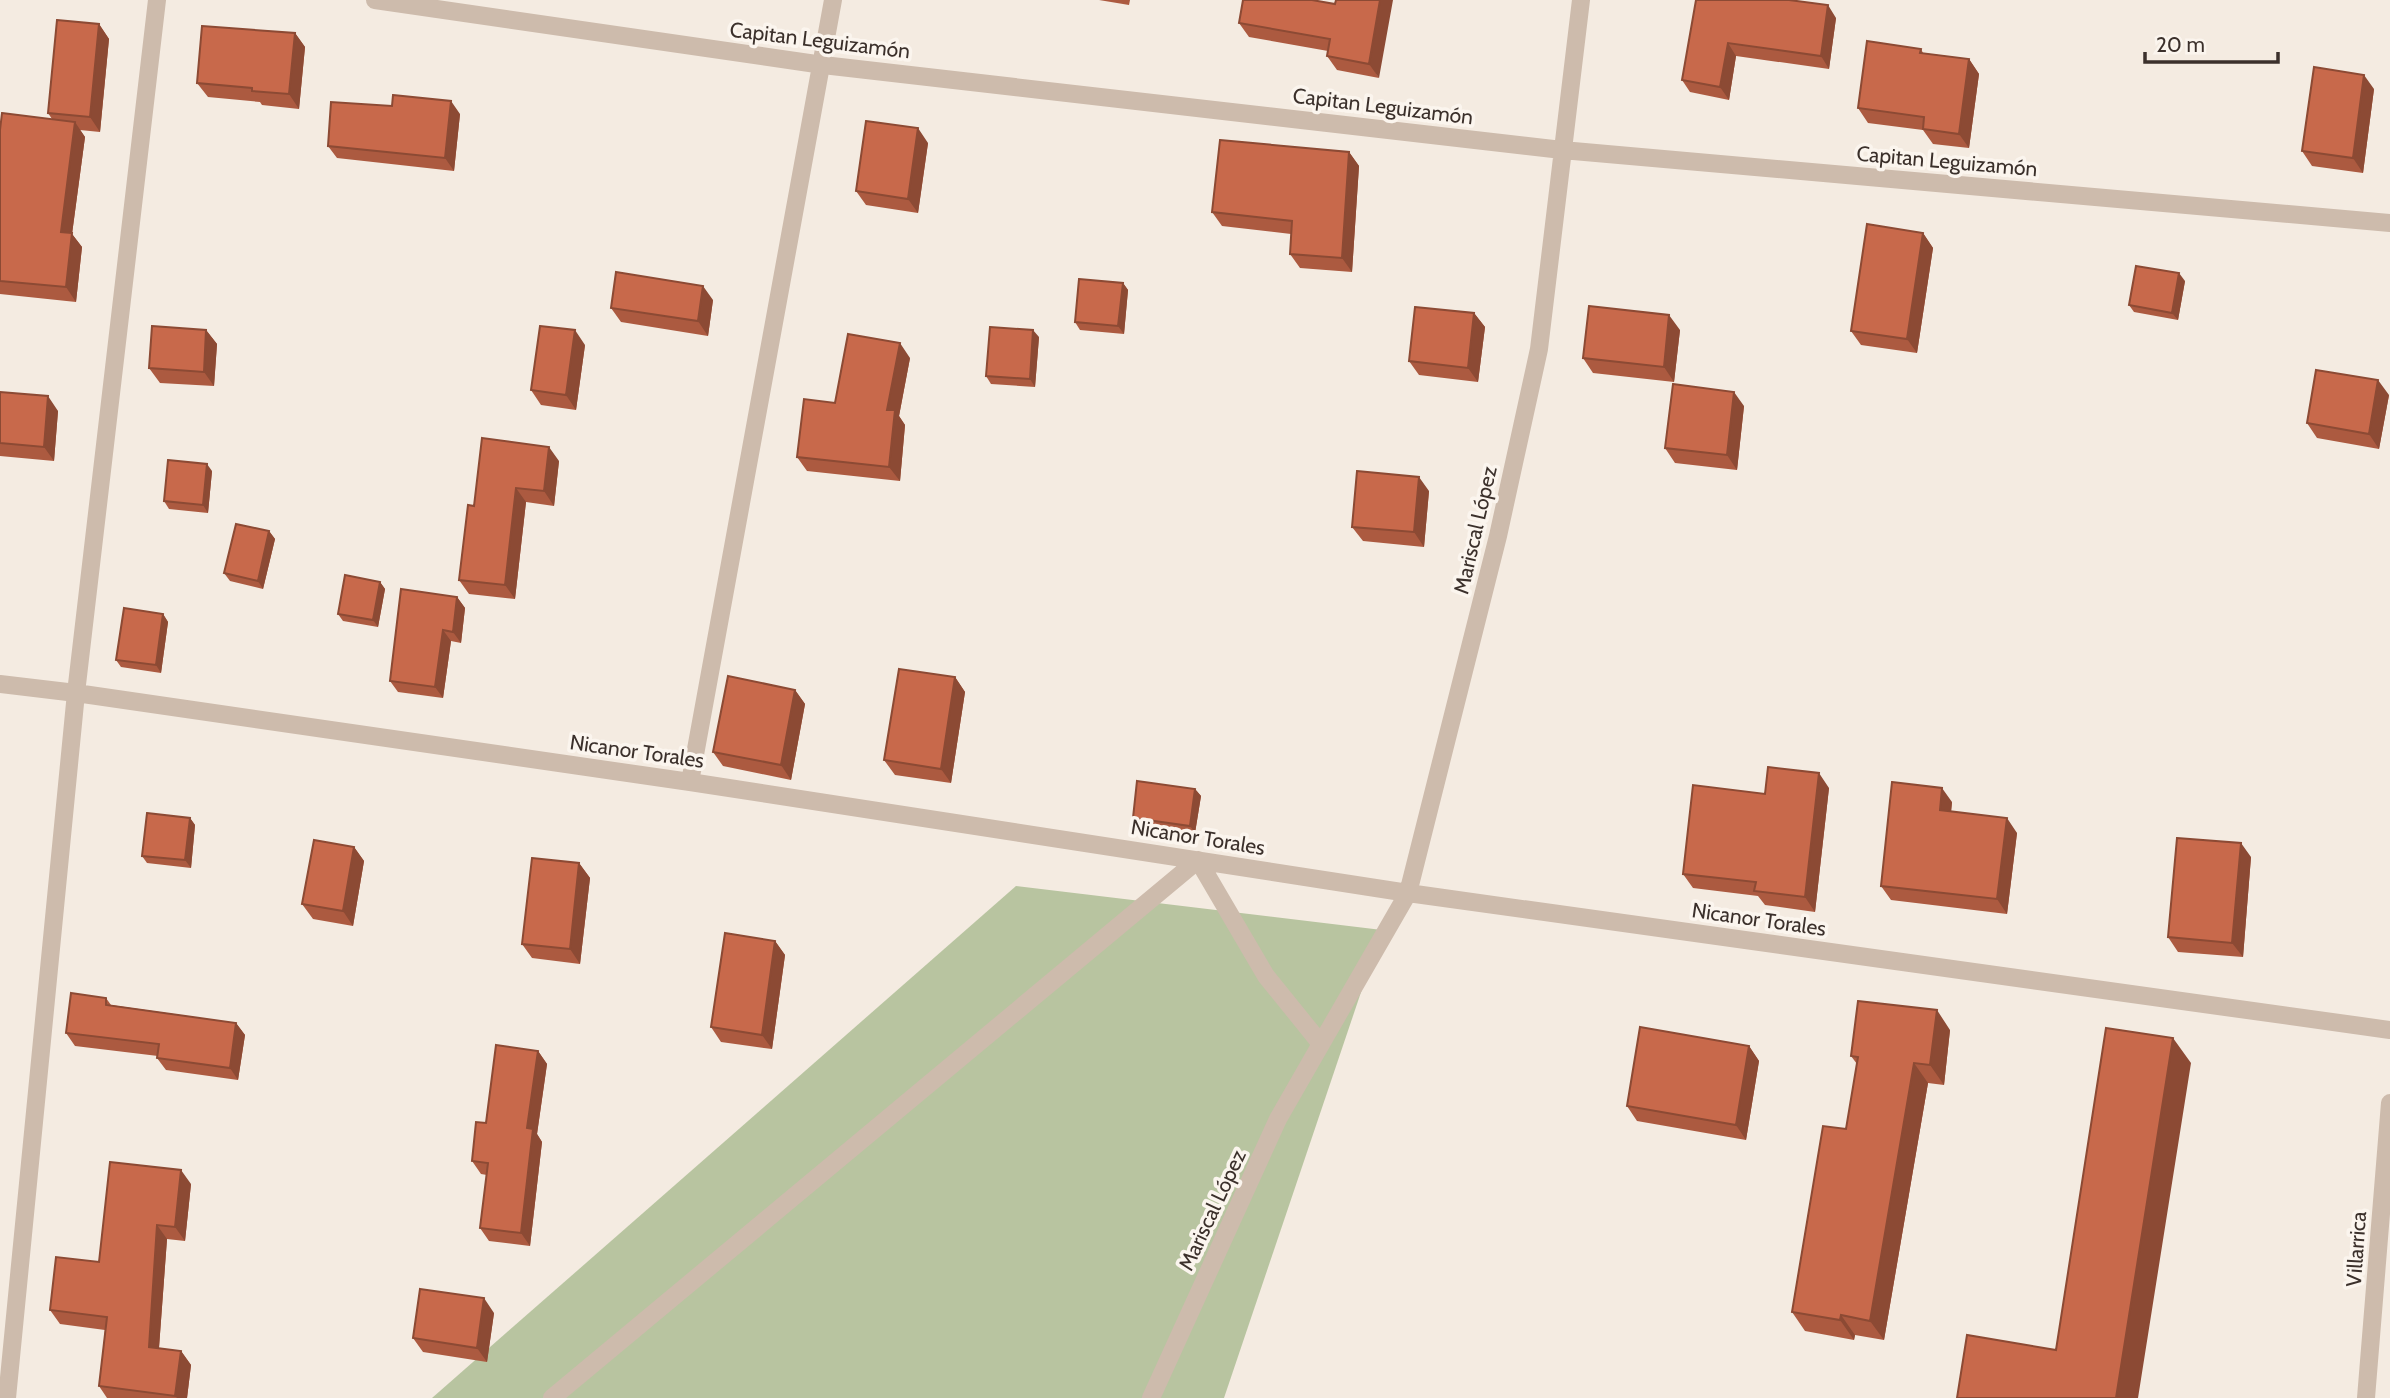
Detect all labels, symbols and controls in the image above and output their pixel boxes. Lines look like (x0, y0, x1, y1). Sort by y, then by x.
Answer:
street label: Capitan Leguizamón (728, 17, 912, 63)
scale bar (2145, 21, 2278, 65)
text: 20 m (2156, 32, 2205, 57)
street label: Capitan Leguizamón (1291, 83, 1475, 129)
street label: Capitan Leguizamón (1856, 141, 2038, 181)
street label: Mariscal López (1448, 464, 1502, 596)
street label: Nicanor Torales (568, 729, 706, 773)
street label: Nicanor Torales (1129, 814, 1267, 860)
street label: Nicanor Torales (1690, 897, 1828, 941)
street label: Mariscal López (1173, 1146, 1251, 1274)
street label: Villarrica (2341, 1210, 2371, 1288)

